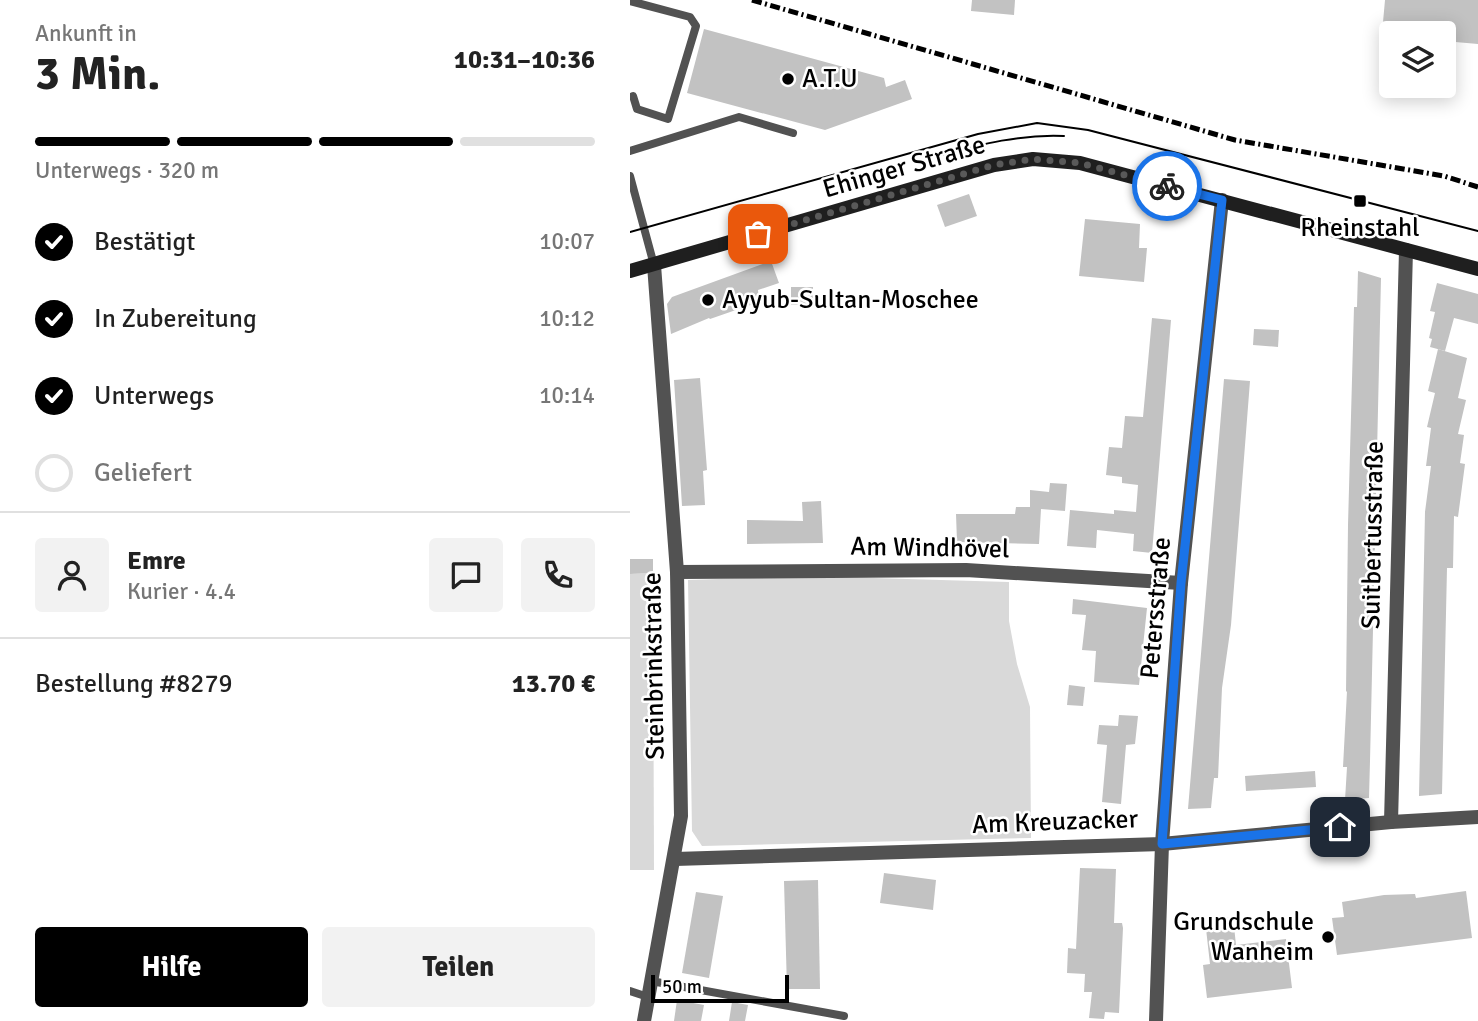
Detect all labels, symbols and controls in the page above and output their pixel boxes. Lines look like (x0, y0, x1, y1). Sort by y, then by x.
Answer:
text: Ankunft in (35, 19, 137, 48)
map controls (1379, 21, 1456, 98)
button: layers (1379, 21, 1456, 98)
text: 10:31–10:36 (454, 44, 595, 76)
text: 3 Min. (35, 46, 160, 102)
place label: A.T.U (802, 63, 858, 95)
marker: A.T.U (780, 71, 796, 87)
street label: Ehinger Straße (819, 129, 989, 205)
courier (1132, 151, 1202, 221)
text: Unterwegs · 320 m (35, 156, 219, 185)
icon: bike (1148, 167, 1186, 205)
marker: Rheinstahl (1352, 193, 1368, 209)
pin (728, 204, 788, 264)
place label: Rheinstahl (1300, 212, 1420, 244)
icon: bag (739, 215, 777, 253)
icon: check (35, 223, 73, 261)
text: Bestätigt (94, 226, 195, 258)
text: 10:07 (539, 227, 595, 256)
place label: Ayyub-Sultan-Moschee (722, 284, 979, 316)
marker: Ayyub-Sultan-Moschee (700, 292, 716, 308)
icon: check (35, 300, 73, 338)
text: In Zubereitung (94, 303, 257, 335)
text: 10:12 (539, 304, 595, 333)
icon: check (35, 377, 73, 415)
text: Unterwegs (94, 380, 214, 412)
text: 10:14 (539, 381, 595, 410)
street label: Suitbertusstraße (1355, 441, 1391, 629)
text: Geliefert (94, 457, 192, 489)
street label: Am Windhövel (850, 531, 1010, 565)
street label: Petersstraße (1134, 536, 1178, 680)
button: person (35, 538, 109, 612)
button: chat (429, 538, 503, 612)
button: phone (521, 538, 595, 612)
text: Emre (127, 545, 186, 577)
street label: Steinbrinkstraße (636, 572, 672, 760)
text: Kurier · 4.4 (127, 577, 236, 606)
text: Bestellung #8279 (35, 668, 232, 700)
text: 13.70 € (512, 668, 595, 700)
pin (1310, 797, 1370, 857)
street label: Am Kreuzacker (971, 803, 1139, 841)
icon: home (1321, 808, 1359, 846)
place label: Grundschule Wanheim (1173, 906, 1314, 968)
button: Hilfe (35, 927, 308, 1007)
button: Teilen (322, 927, 595, 1007)
marker: Grundschule Wanheim (1320, 929, 1336, 945)
scale bar (651, 972, 789, 1004)
text: 50 m (662, 975, 702, 999)

